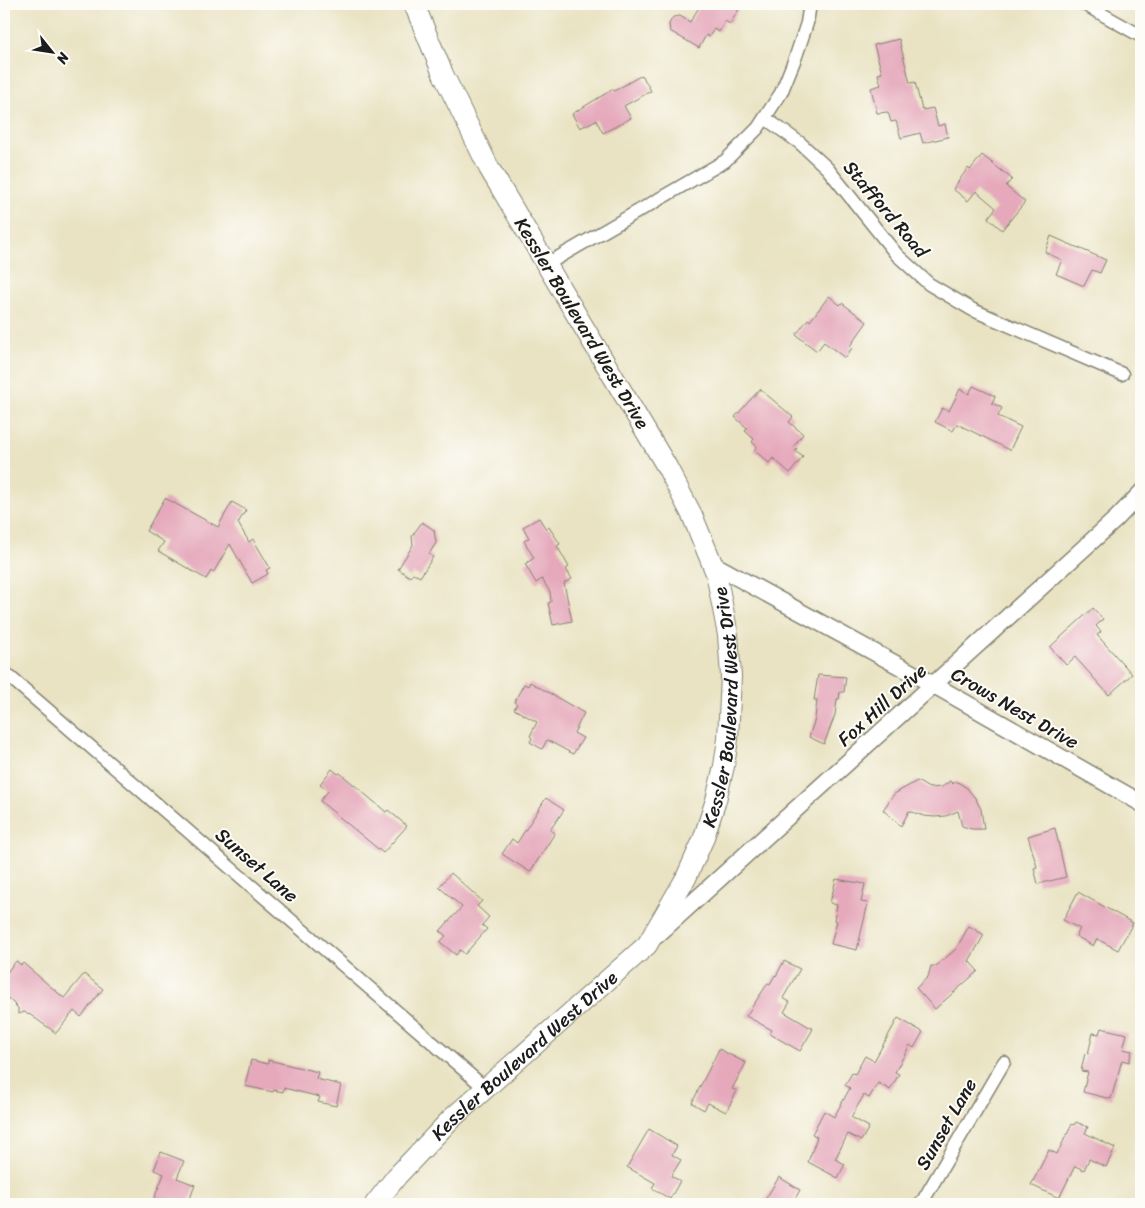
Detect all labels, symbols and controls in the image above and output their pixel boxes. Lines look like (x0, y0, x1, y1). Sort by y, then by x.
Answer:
north arrow (28, 28, 78, 78)
text: N (49, 47, 77, 69)
street label: Stafford Road (835, 153, 938, 267)
street label: Kessler Boulevard West Drive (505, 211, 659, 435)
street label: Kessler Boulevard West Drive (692, 584, 748, 832)
street label: Fox Hill Drive (829, 655, 935, 755)
street label: Crows Nest Drive (945, 658, 1085, 758)
street label: Sunset Lane (208, 819, 306, 911)
street label: Kessler Boulevard West Drive (422, 962, 625, 1148)
street label: Sunset Lane (906, 1071, 986, 1176)

